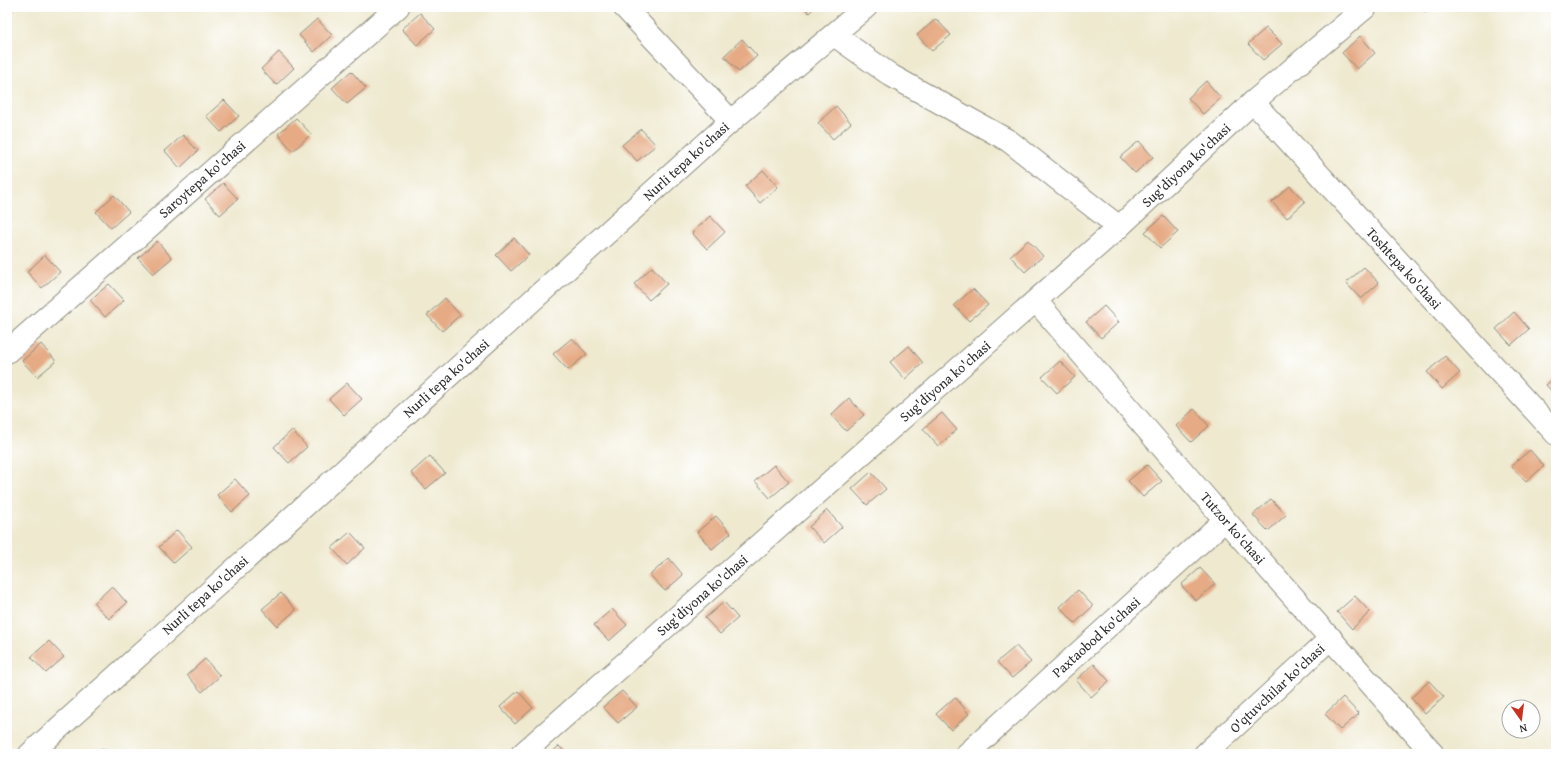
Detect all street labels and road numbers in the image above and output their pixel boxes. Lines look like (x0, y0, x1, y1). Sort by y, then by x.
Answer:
street label: Nurli tepa ko'chasi (639, 117, 734, 205)
street label: Sug'diyona ko'chasi (1137, 118, 1235, 212)
street label: Saroytepa ko'chasi (154, 136, 250, 222)
street label: Toshtepa ko'chasi (1362, 223, 1446, 313)
street label: Nurli tepa ko'chasi (399, 334, 494, 422)
street label: Sug'diyona ko'chasi (895, 336, 995, 426)
street label: Tutzor ko'chasi (1196, 487, 1270, 569)
street label: Sug'diyona ko'chasi (652, 550, 752, 640)
street label: Nurli tepa ko'chasi (158, 551, 253, 639)
street label: Paxtaobod ko'chasi (1048, 592, 1145, 682)
street label: O'qtuvchilar ko'chasi (1225, 638, 1329, 737)

